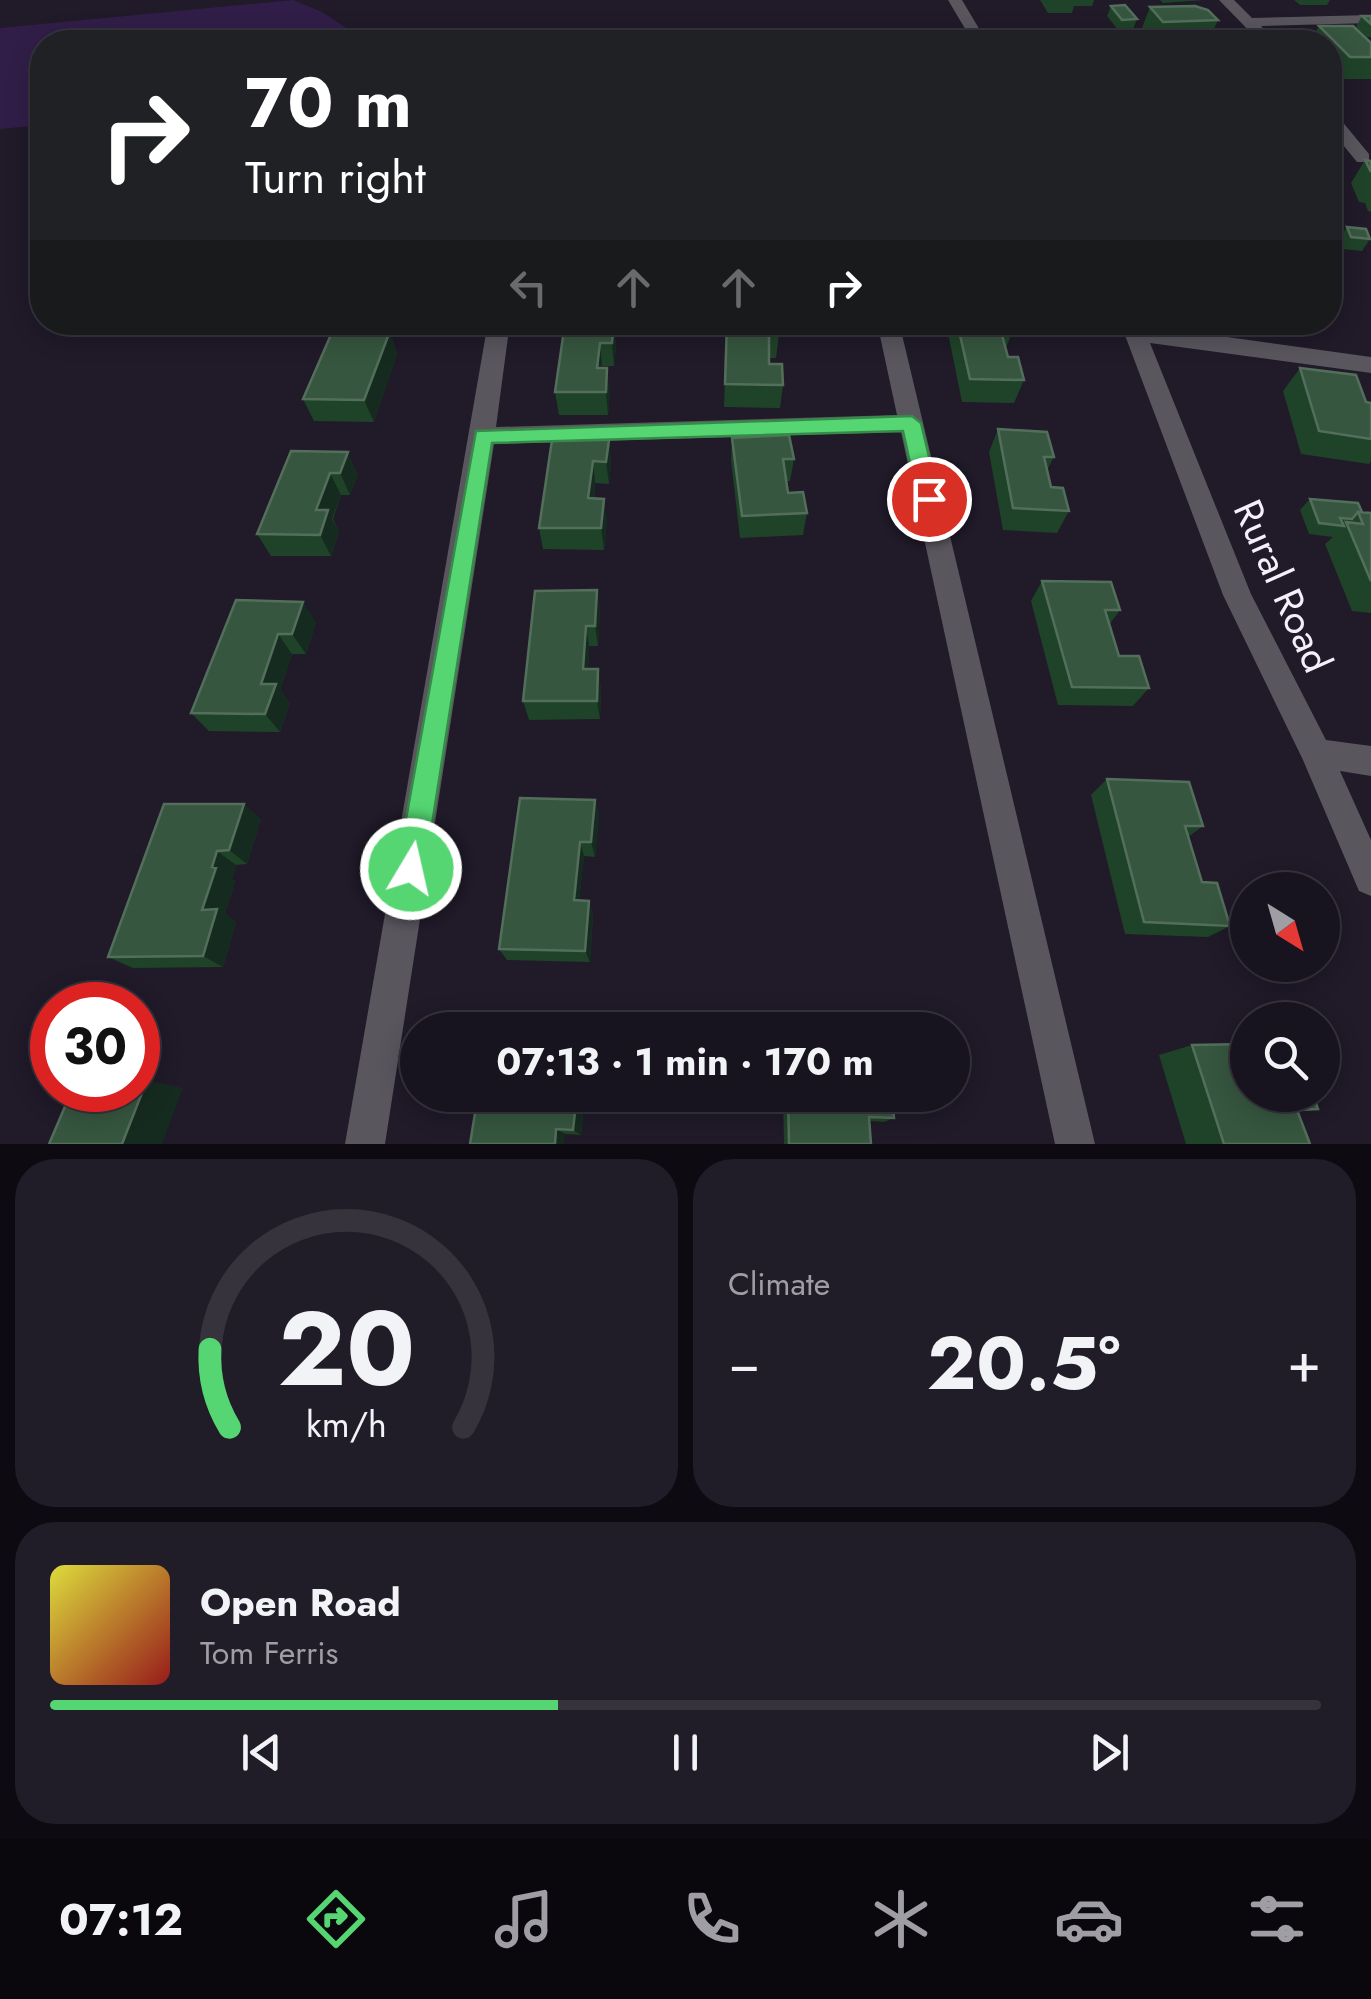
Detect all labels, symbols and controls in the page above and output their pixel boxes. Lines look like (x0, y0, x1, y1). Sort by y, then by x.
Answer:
text: 70 m (245, 52, 412, 153)
icon: right (80, 70, 210, 200)
text: Turn right (245, 145, 426, 210)
icon: left (501, 260, 556, 315)
icon: ahead (606, 260, 661, 315)
icon: ahead (711, 260, 766, 315)
icon: right (816, 260, 871, 315)
pin (887, 457, 972, 542)
icon: arrive (902, 472, 957, 527)
street label: Rural Road (1219, 490, 1347, 682)
position arrow (359, 817, 463, 921)
north arrow (1230, 872, 1340, 982)
map controls (1230, 872, 1340, 1112)
speed limit sign: 30 (30, 982, 160, 1112)
button: search (1230, 1002, 1340, 1112)
text: 07:13 · 1 min · 170 m (496, 1034, 874, 1089)
text: Climate (728, 1261, 830, 1307)
text: 20 (278, 1274, 415, 1424)
text: 20.5° (927, 1309, 1121, 1417)
text: − (728, 1323, 760, 1403)
text: + (1287, 1323, 1321, 1403)
text: km/h (306, 1399, 387, 1450)
text: Open Road (200, 1575, 401, 1630)
text: Tom Ferris (200, 1630, 338, 1676)
icon: previous (234, 1725, 289, 1780)
icon: pause (658, 1725, 713, 1780)
icon: next (1082, 1725, 1137, 1780)
icon: directions (301, 1884, 371, 1954)
icon: music (489, 1884, 559, 1954)
icon: phone (677, 1884, 747, 1954)
icon: climate (866, 1884, 936, 1954)
icon: car (1054, 1884, 1124, 1954)
icon: filters (1242, 1884, 1312, 1954)
text: 07:12 (59, 1887, 183, 1952)

